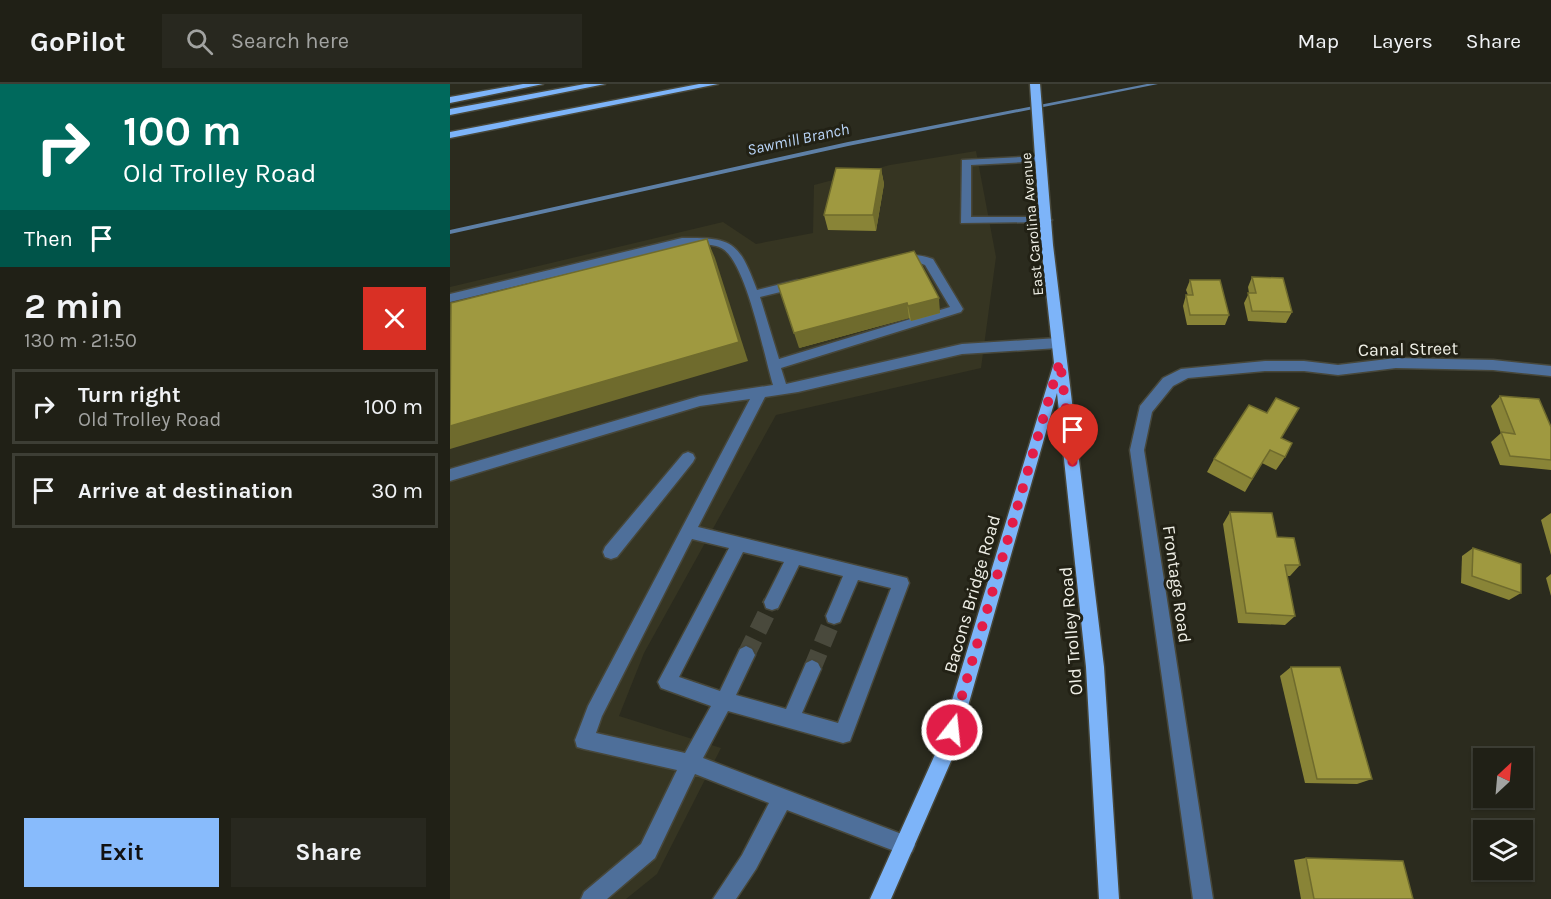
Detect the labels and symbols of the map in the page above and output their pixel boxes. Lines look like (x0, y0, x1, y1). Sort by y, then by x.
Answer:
water label: Sawmill Branch (745, 119, 851, 159)
street label: East Carolina Avenue (1017, 152, 1047, 296)
street label: Canal Street (1358, 337, 1459, 361)
pin (1047, 404, 1098, 466)
street label: Bacons Bridge Road (939, 512, 1005, 676)
street label: Frontage Road (1158, 524, 1196, 644)
street label: Old Trolley Road (1054, 566, 1088, 696)
position arrow (920, 698, 984, 762)
north arrow (1473, 748, 1533, 808)

